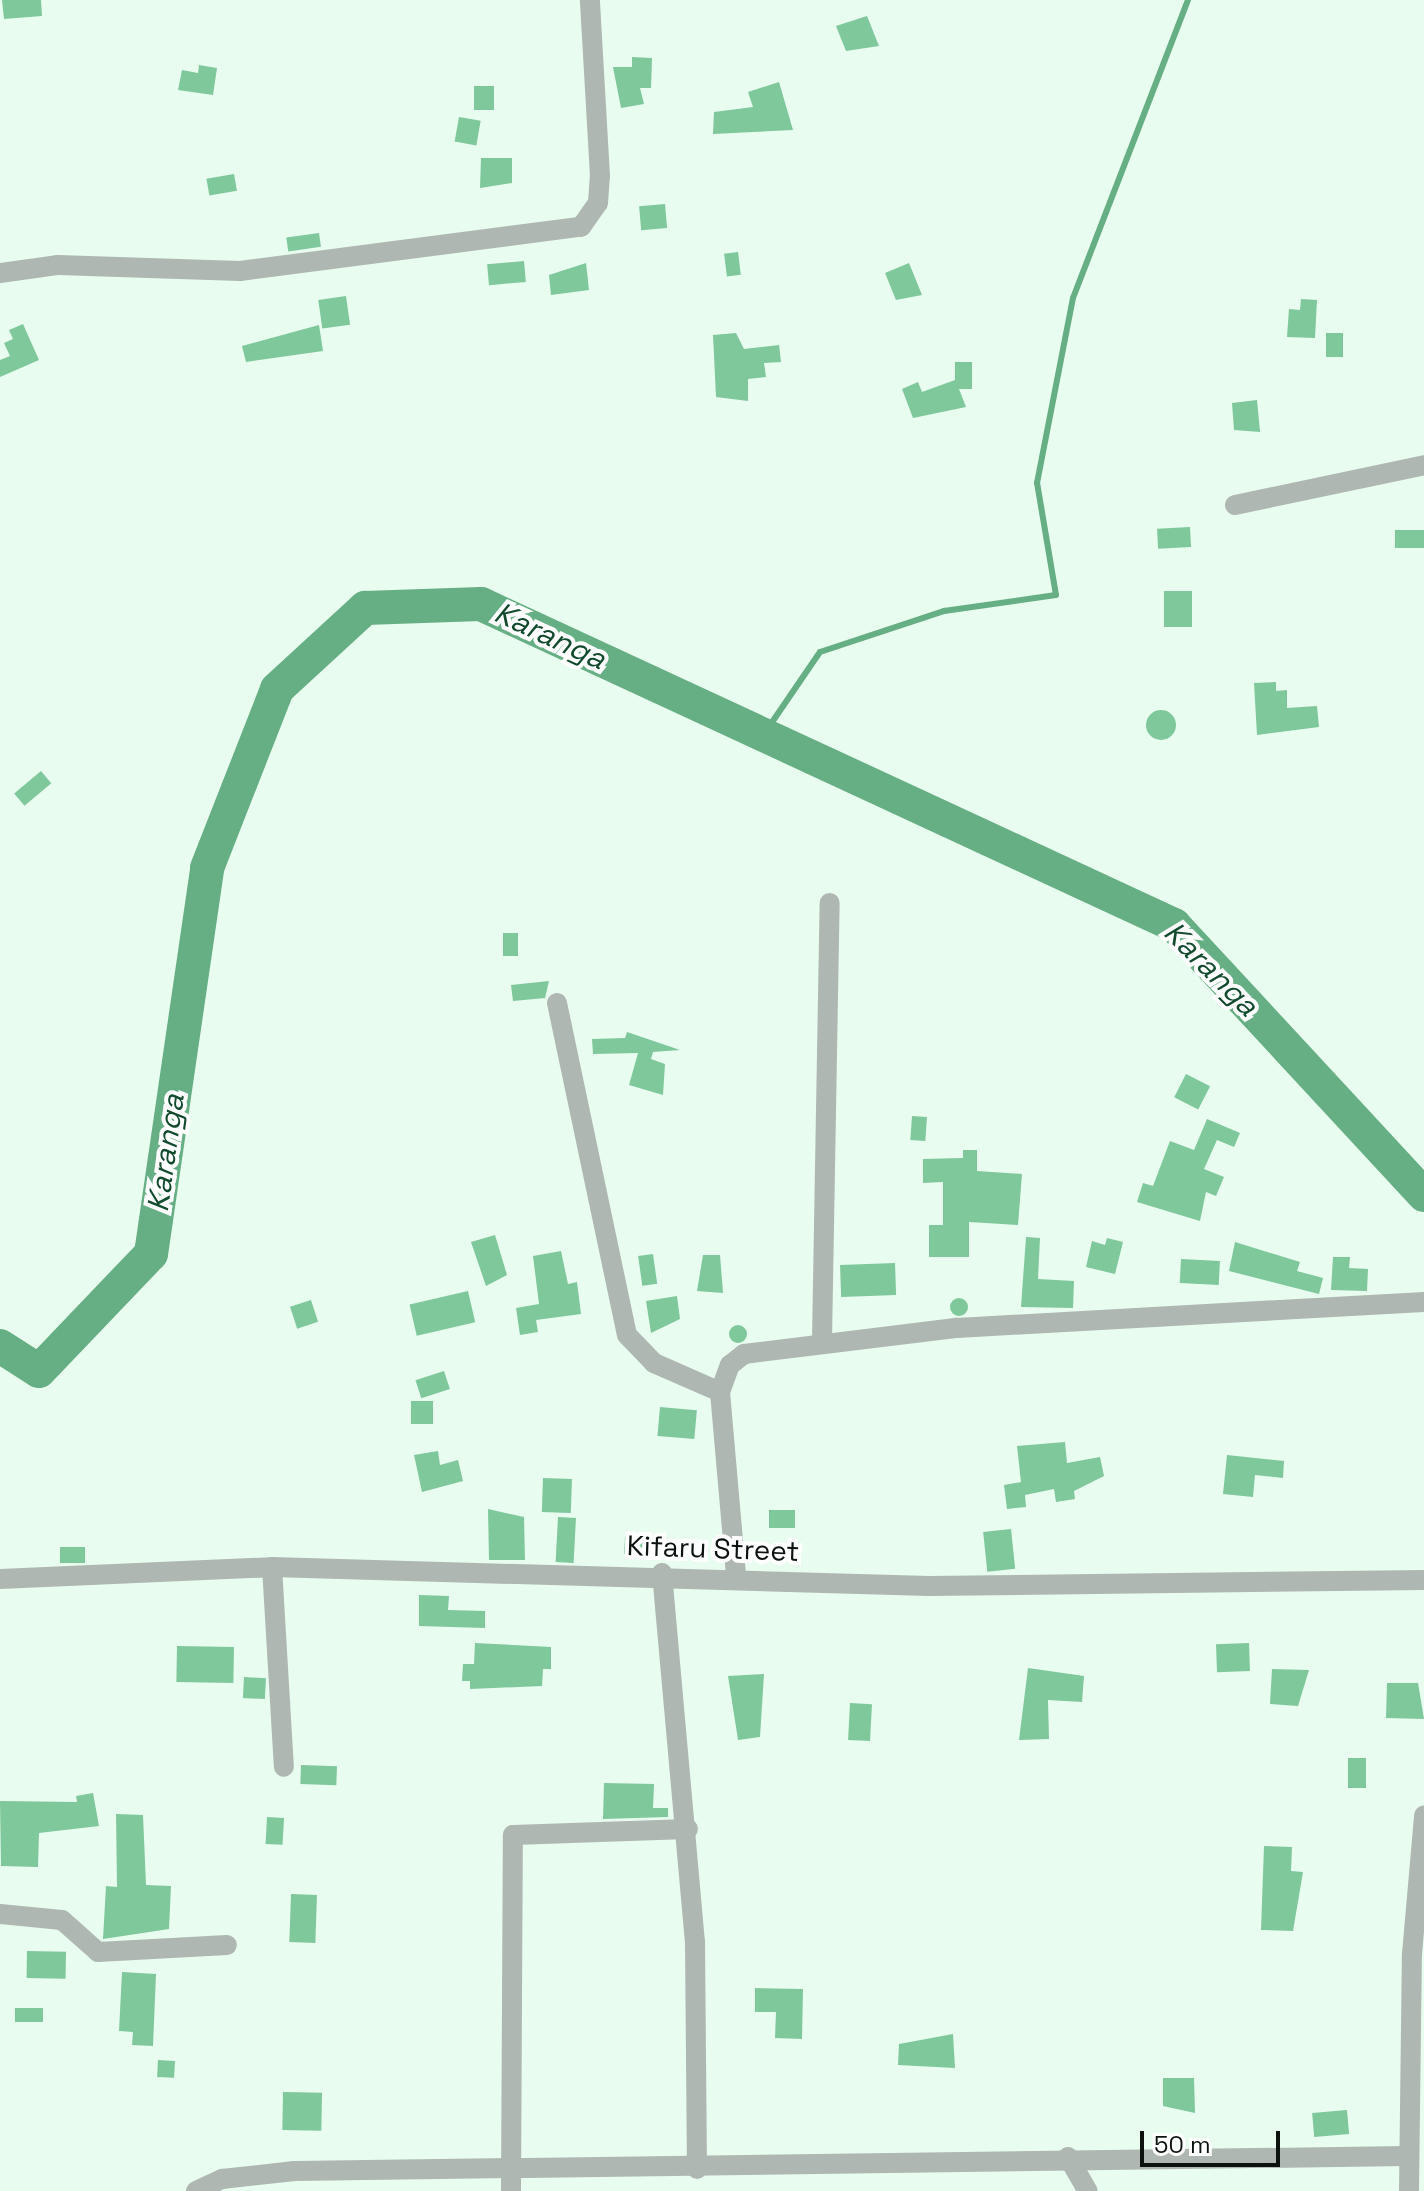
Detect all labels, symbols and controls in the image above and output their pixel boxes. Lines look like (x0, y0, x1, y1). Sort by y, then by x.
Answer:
water label: Karanga (489, 595, 611, 677)
water label: Karanga (1156, 914, 1266, 1024)
water label: Karanga (140, 1092, 192, 1214)
street label: Kifaru Street (626, 1528, 800, 1568)
scale bar (1144, 2115, 1284, 2165)
text: 50 m (1154, 2129, 1211, 2160)

